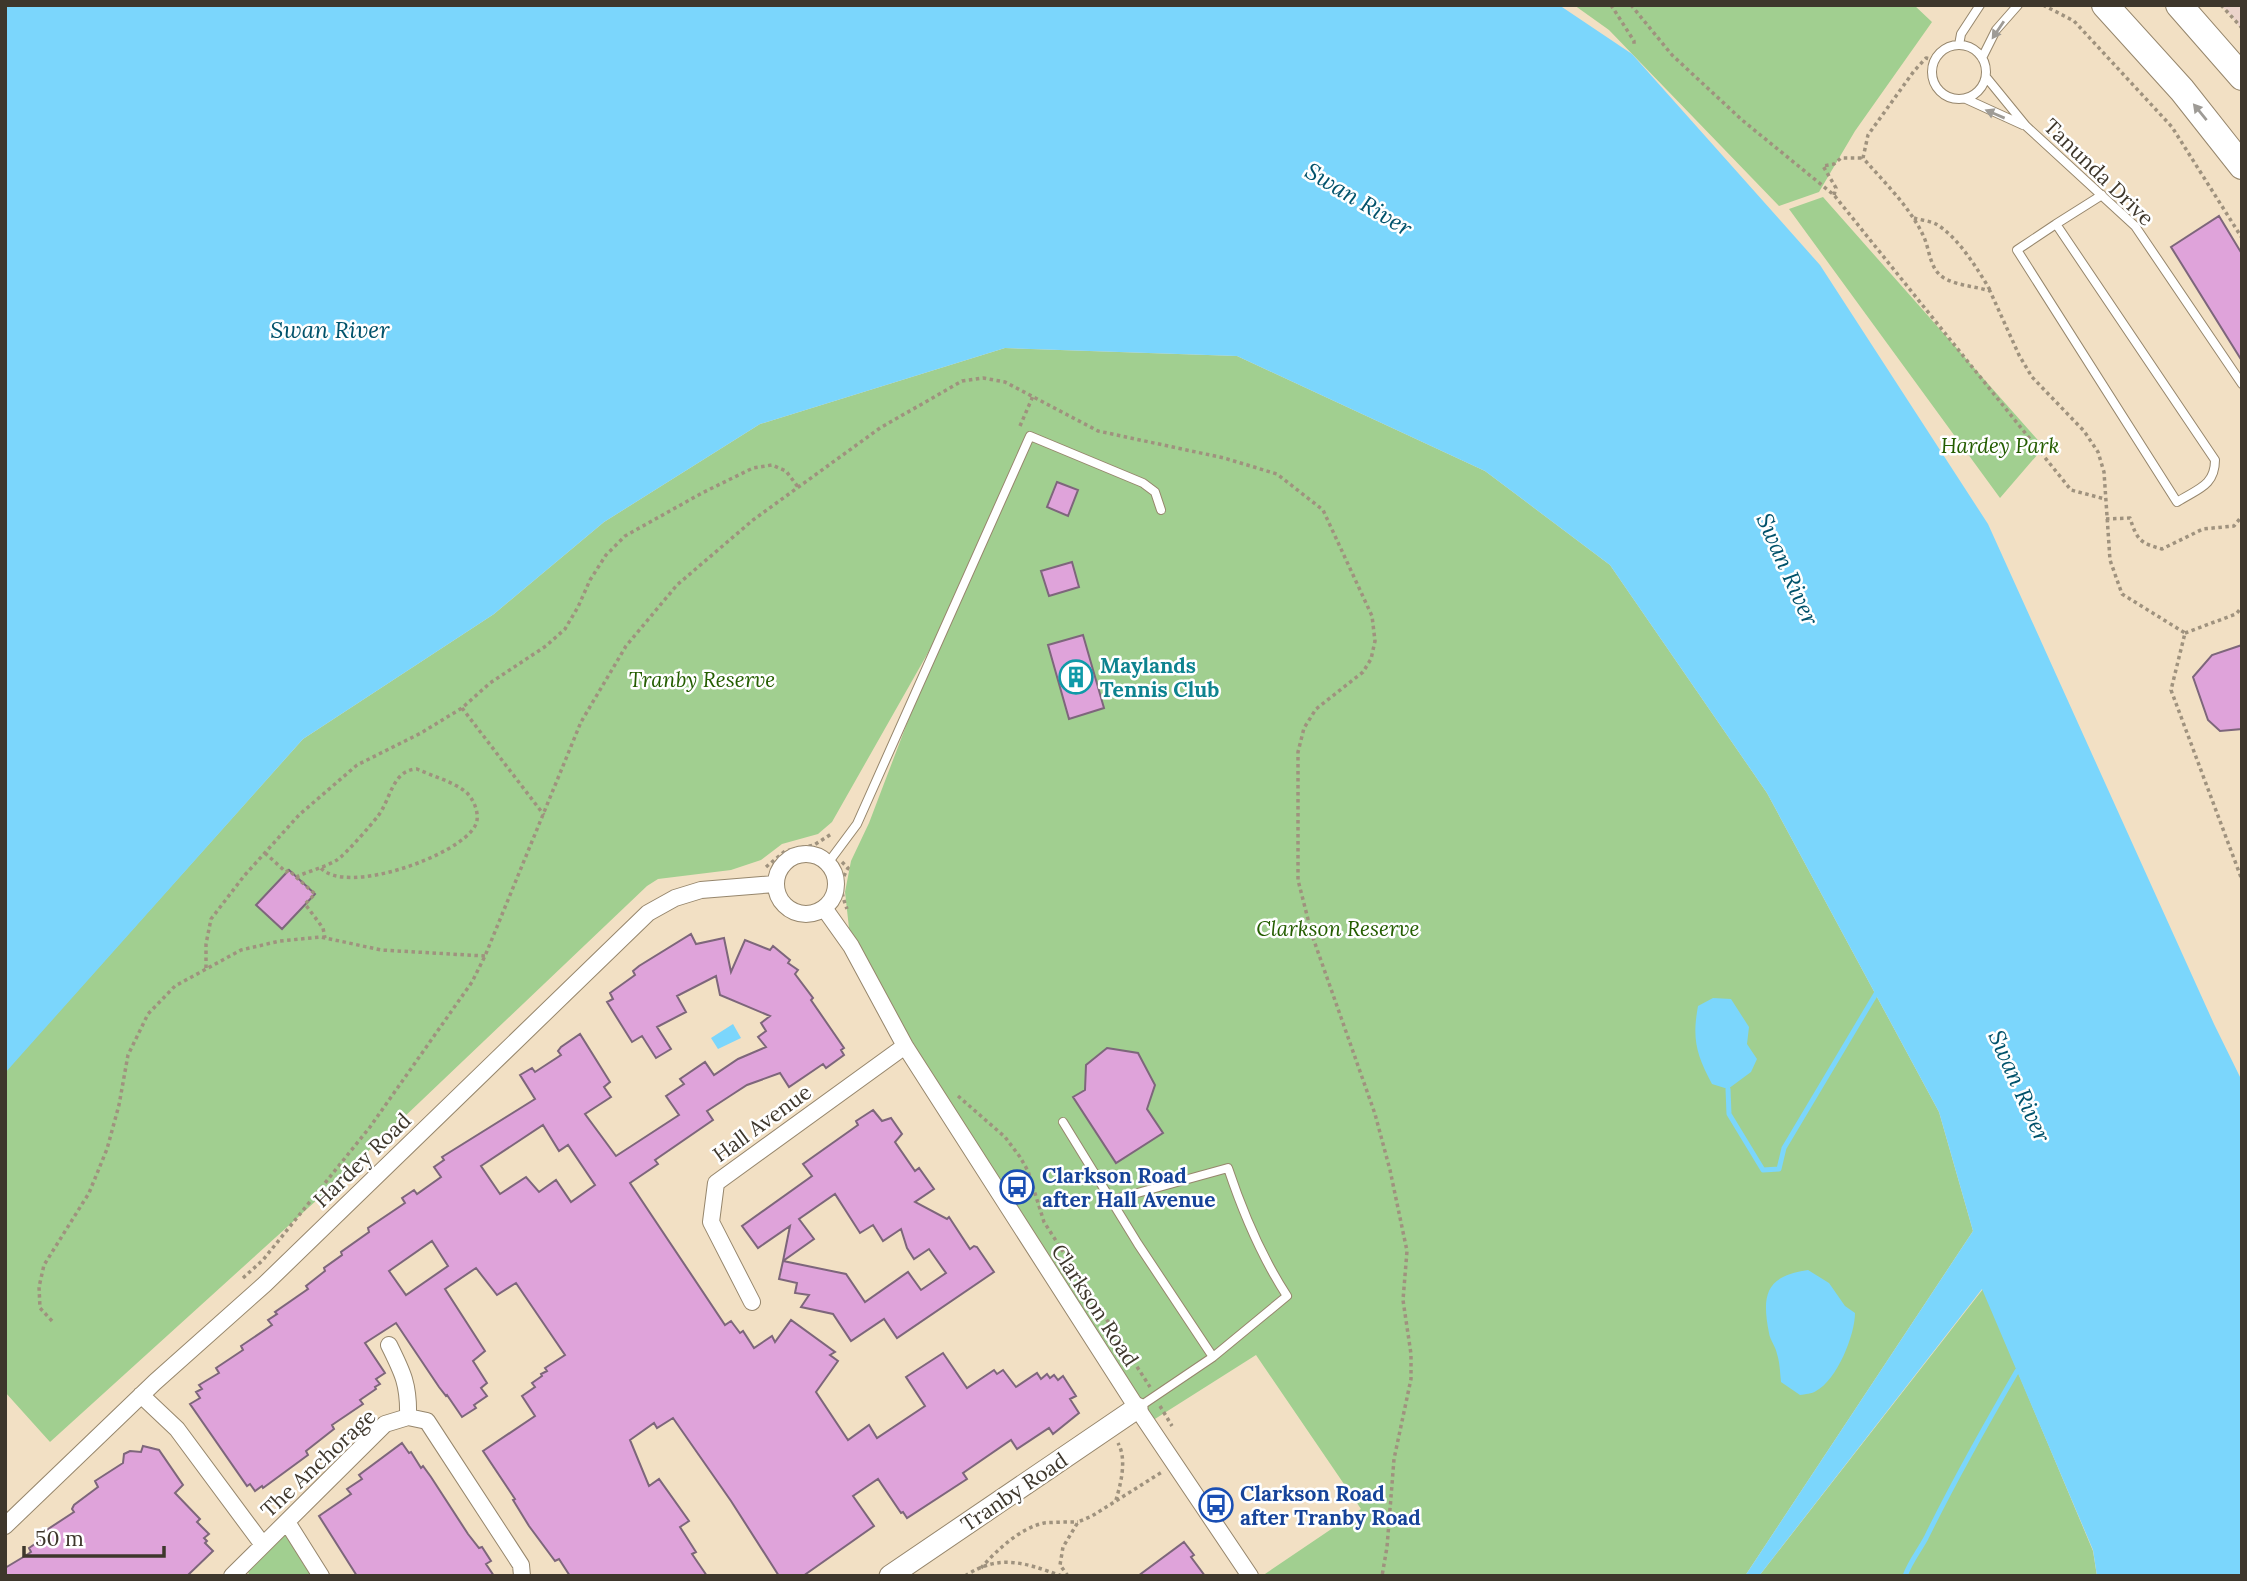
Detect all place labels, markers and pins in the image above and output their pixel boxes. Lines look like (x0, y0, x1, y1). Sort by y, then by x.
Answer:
place label: Maylands Tennis Club (1100, 652, 1219, 703)
building icon: Maylands Tennis Club (1057, 658, 1095, 696)
place label: Clarkson Road after Hall Avenue (1042, 1162, 1216, 1213)
bus stop icon: Clarkson Road after Hall Avenue (998, 1168, 1036, 1206)
place label: Clarkson Road after Tranby Road (1240, 1480, 1421, 1531)
bus stop icon: Clarkson Road after Tranby Road (1197, 1486, 1235, 1524)

